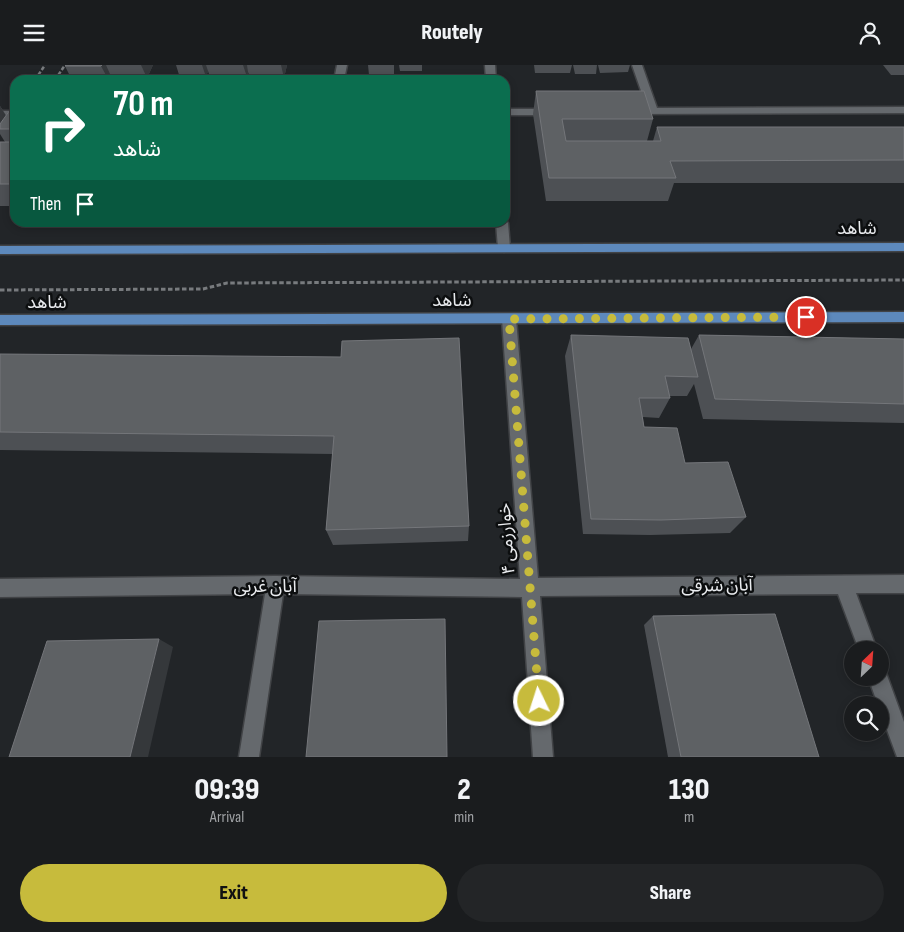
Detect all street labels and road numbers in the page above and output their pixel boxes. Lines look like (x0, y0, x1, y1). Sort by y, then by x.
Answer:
street label: شاهد (837, 218, 877, 239)
street label: شاهد (432, 290, 472, 311)
street label: شاهد (27, 292, 67, 313)
street label: خوارزمی ۴ (494, 502, 519, 575)
street label: آبان شرقی (681, 574, 754, 597)
street label: آبان غربی (233, 576, 297, 597)

